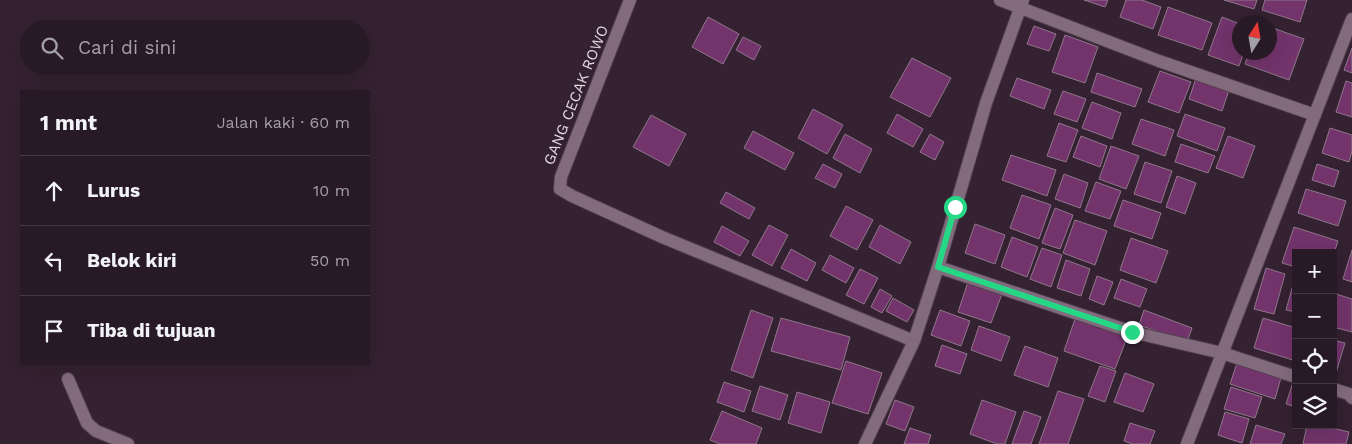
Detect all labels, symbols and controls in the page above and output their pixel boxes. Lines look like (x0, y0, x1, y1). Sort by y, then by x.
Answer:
north arrow (1232, 15, 1277, 60)
search box (20, 20, 370, 75)
street label: GANG CECAK ROWO (540, 23, 612, 167)
icon: search (38, 34, 66, 62)
text: Cari di sini (78, 36, 176, 59)
text: 1 mnt (40, 110, 97, 135)
text: Jalan kaki · 60 m (217, 113, 350, 132)
icon: ahead (40, 177, 68, 205)
text: Lurus (87, 179, 140, 202)
text: 10 m (313, 181, 350, 200)
route start (944, 196, 967, 219)
icon: left (40, 247, 68, 275)
text: Belok kiri (87, 249, 177, 272)
map controls (1292, 249, 1337, 429)
button: + (1292, 249, 1337, 294)
text: 50 m (310, 251, 350, 270)
button: − (1292, 294, 1337, 339)
icon: arrive (40, 317, 68, 345)
text: Tiba di tujuan (87, 319, 216, 342)
route end (1121, 321, 1144, 344)
button: locate (1292, 339, 1337, 384)
button: layers (1292, 384, 1337, 429)

